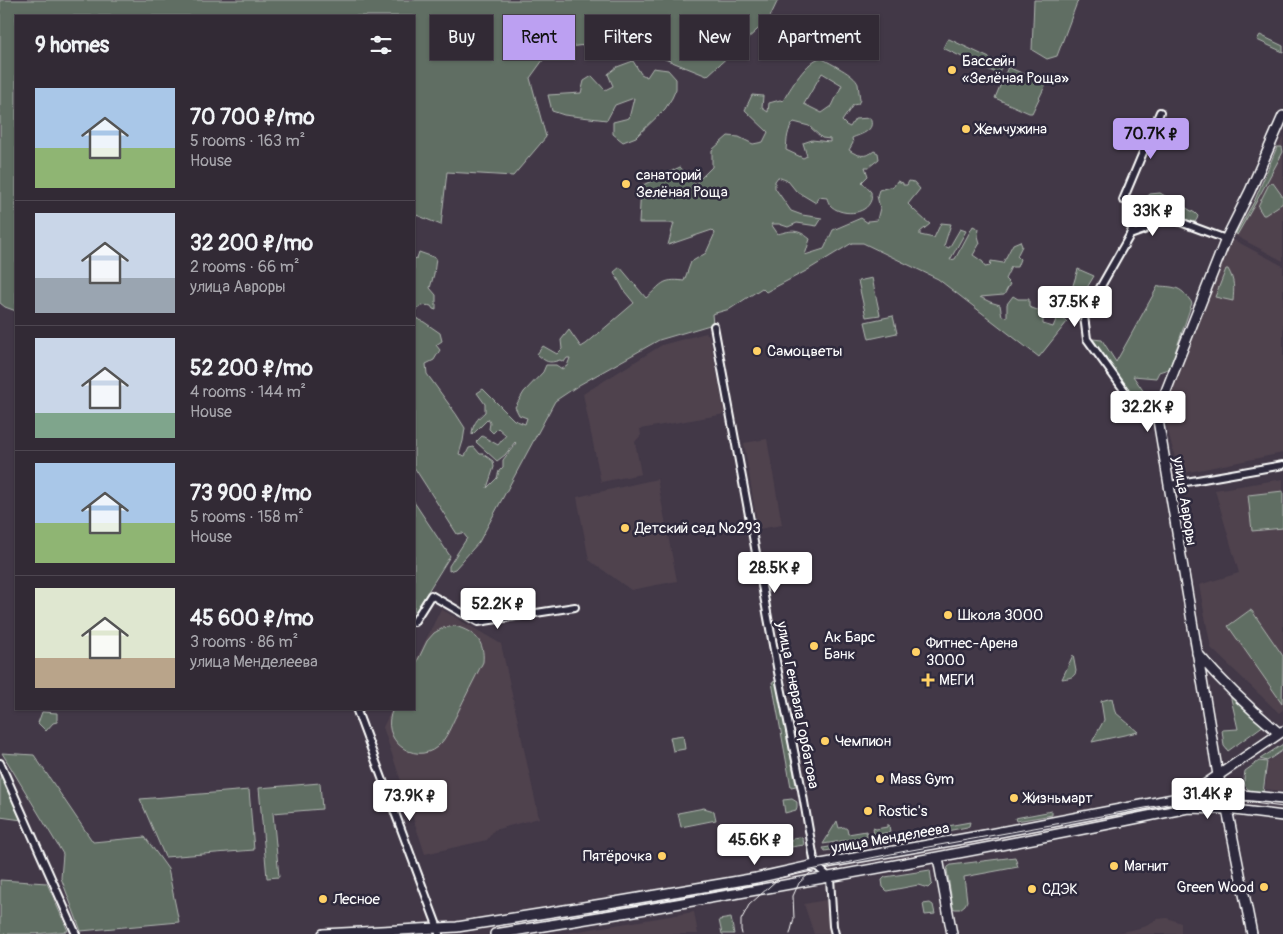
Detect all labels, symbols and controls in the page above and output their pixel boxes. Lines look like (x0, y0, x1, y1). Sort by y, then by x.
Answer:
chip: Buy (430, 15, 493, 60)
chip: Rent (503, 15, 575, 60)
chip: Filters (585, 15, 670, 60)
chip: New (680, 15, 749, 60)
chip: Apartment (759, 15, 879, 60)
icon: filters (367, 31, 395, 59)
text: 9 homes (35, 32, 109, 59)
place label: Бассейн «Зелёная Роща» (962, 52, 1069, 88)
marker: Бассейн «Зелёная Роща» (946, 64, 958, 76)
text: 70 700 ₽/mo (190, 104, 314, 131)
icon: home (75, 108, 135, 168)
pin: 70.7K ₽ (1105, 118, 1197, 160)
place label: Жемчужина (974, 120, 1047, 139)
marker: Жемчужина (960, 123, 972, 135)
text: 70.7K ₽ (1124, 124, 1178, 144)
text: 5 rooms · 163 m² (190, 131, 305, 151)
text: House (190, 151, 232, 171)
place label: санаторий Зелёная Роща (636, 166, 728, 202)
marker: санаторий Зелёная Роща (620, 178, 632, 190)
pin: 33K ₽ (1118, 194, 1188, 237)
text: 33K ₽ (1133, 201, 1173, 221)
text: 32 200 ₽/mo (190, 230, 313, 257)
icon: home (75, 233, 135, 293)
text: 2 rooms · 66 m² (190, 257, 300, 277)
text: улица Авроры (190, 277, 286, 297)
pin: 37.5K ₽ (1029, 286, 1121, 328)
text: 37.5K ₽ (1049, 292, 1101, 312)
place label: Самоцветы (767, 342, 843, 361)
marker: Самоцветы (751, 345, 763, 357)
text: 52 200 ₽/mo (190, 355, 313, 382)
icon: home (75, 358, 135, 418)
text: 4 rooms · 144 m² (190, 382, 306, 402)
pin: 32.2K ₽ (1102, 390, 1194, 433)
text: 32.2K ₽ (1121, 397, 1175, 417)
text: House (190, 402, 232, 422)
street label: улица Авроры (1168, 454, 1201, 547)
text: 73 900 ₽/mo (190, 480, 312, 507)
icon: home (75, 483, 135, 543)
text: 5 rooms · 158 m² (190, 507, 304, 527)
place label: Детский сад №293 (634, 519, 761, 538)
marker: Детский сад №293 (619, 522, 631, 534)
text: House (190, 527, 232, 547)
pin: 28.5K ₽ (729, 552, 821, 594)
text: 28.5K ₽ (749, 558, 801, 578)
pin: 52.2K ₽ (452, 588, 544, 630)
text: 52.2K ₽ (472, 594, 524, 614)
text: 45 600 ₽/mo (190, 605, 314, 632)
place label: Школа 3000 (958, 606, 1043, 625)
icon: home (75, 608, 135, 668)
marker: Школа 3000 (942, 609, 954, 621)
street label: улица Генерала Горбатова (772, 619, 823, 790)
place label: Ак Барс Банк (824, 628, 876, 664)
text: 3 rooms · 86 m² (190, 632, 298, 652)
place label: Фитнес-Арена 3000 (926, 634, 1018, 670)
marker: Ак Барс Банк (808, 640, 820, 652)
marker: Фитнес-Арена 3000 (910, 646, 922, 658)
text: улица Менделеева (190, 652, 318, 672)
place label: МЕГИ (939, 671, 974, 690)
marker: МЕГИ (921, 673, 935, 687)
place label: Чемпион (835, 732, 891, 751)
marker: Чемпион (819, 735, 831, 747)
place label: Mass Gym (890, 770, 954, 789)
marker: Mass Gym (874, 773, 886, 785)
pin: 31.4K ₽ (1162, 778, 1254, 820)
pin: 73.9K ₽ (364, 780, 456, 822)
text: 31.4K ₽ (1183, 784, 1233, 804)
text: 73.9K ₽ (384, 786, 436, 806)
place label: Жизньмарт (1022, 789, 1093, 808)
marker: Жизньмарт (1008, 792, 1020, 804)
place label: Rostic's (878, 802, 928, 821)
marker: Rostic's (862, 805, 874, 817)
street label: улица Менделеева (829, 819, 951, 858)
pin: 45.6K ₽ (709, 824, 801, 866)
text: 45.6K ₽ (728, 830, 782, 850)
place label: Пятёрочка (583, 847, 652, 866)
marker: Пятёрочка (656, 850, 668, 862)
place label: Магнит (1124, 857, 1169, 876)
marker: Магнит (1108, 860, 1120, 872)
place label: Green Wood (1176, 878, 1254, 897)
place label: СДЭК (1042, 880, 1078, 899)
marker: Green Wood (1258, 881, 1270, 893)
marker: СДЭК (1026, 883, 1038, 895)
place label: Лесное (332, 890, 381, 909)
marker: Лесное (317, 893, 329, 905)

